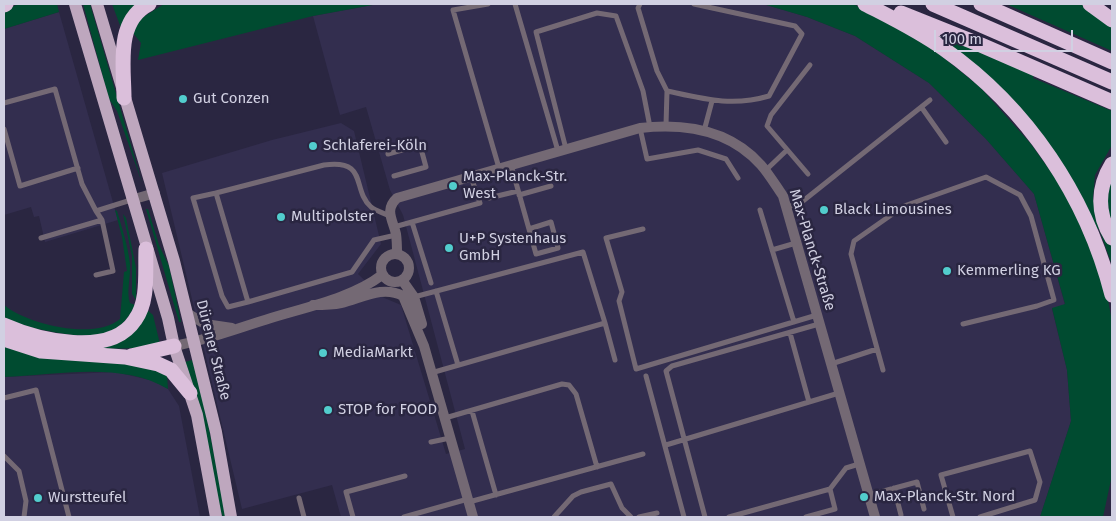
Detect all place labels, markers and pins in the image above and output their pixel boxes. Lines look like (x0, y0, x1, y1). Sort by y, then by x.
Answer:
place label: Gut Conzen (193, 90, 270, 108)
marker: Gut Conzen (177, 93, 189, 105)
place label: Schlaferei-Köln (323, 137, 427, 155)
marker: Schlaferei-Köln (307, 140, 319, 152)
place label: Max-Planck-Str. West (463, 168, 567, 203)
marker: Max-Planck-Str. West (447, 180, 459, 192)
place label: Black Limousines (834, 201, 952, 219)
marker: Black Limousines (818, 204, 830, 216)
place label: Multipolster (291, 208, 374, 226)
marker: Multipolster (275, 211, 287, 223)
place label: U+P Systenhaus GmbH (459, 230, 566, 265)
marker: U+P Systenhaus GmbH (443, 242, 455, 254)
place label: Kemmerling KG (957, 262, 1061, 280)
marker: Kemmerling KG (941, 265, 953, 277)
place label: MediaMarkt (333, 344, 413, 362)
marker: MediaMarkt (317, 347, 329, 359)
place label: STOP for FOOD (338, 401, 437, 419)
marker: STOP for FOOD (322, 404, 334, 416)
place label: Max-Planck-Str. Nord (874, 488, 1015, 506)
place label: Wurstteufel (48, 489, 126, 507)
marker: Max-Planck-Str. Nord (858, 491, 870, 503)
marker: Wurstteufel (32, 492, 44, 504)

